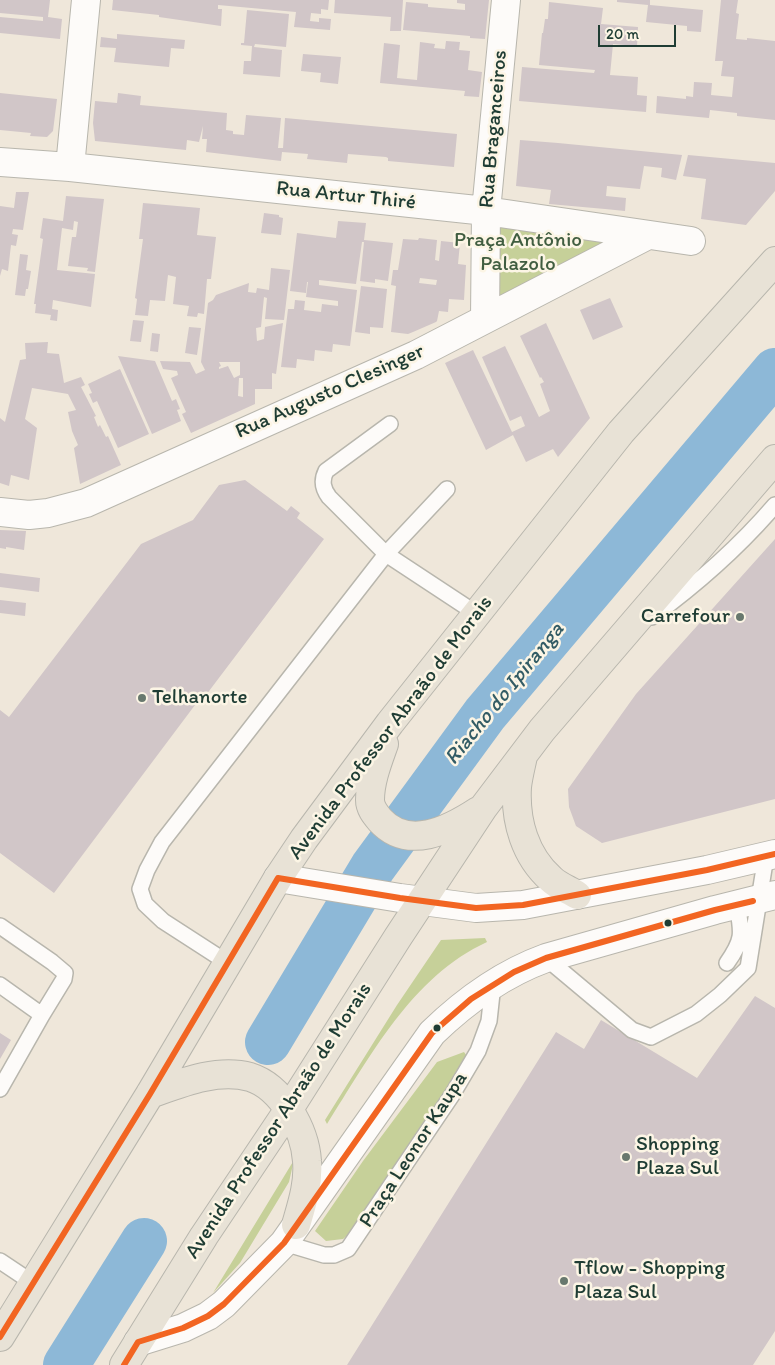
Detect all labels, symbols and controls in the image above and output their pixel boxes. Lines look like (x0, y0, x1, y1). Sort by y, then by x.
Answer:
scale bar (600, 15, 678, 47)
text: 20 m (606, 25, 639, 43)
street label: Rua Braganceiros (475, 49, 513, 209)
street label: Rua Artur Thiré (275, 176, 417, 216)
park label: Praça Antônio Palazolo (454, 228, 582, 278)
street label: Rua Augusto Clesinger (232, 339, 428, 445)
street label: Avenida Professor Abraão de Morais (283, 591, 499, 865)
place label: Carrefour (641, 604, 730, 630)
marker: Carrefour (734, 611, 746, 623)
water label: Riacho do Ipiranga (439, 617, 571, 771)
place label: Telhanorte (152, 685, 248, 711)
marker: Telhanorte (136, 692, 148, 704)
unlabelled marker (663, 918, 673, 928)
street label: Avenida Professor Abraão de Morais (180, 978, 378, 1264)
unlabelled marker (432, 1023, 442, 1033)
street label: Praça Leonor Kaupa (354, 1067, 474, 1233)
place label: Shopping Plaza Sul (636, 1132, 719, 1182)
marker: Shopping Plaza Sul (620, 1151, 632, 1163)
place label: Tflow - Shopping Plaza Sul (574, 1256, 725, 1306)
marker: Tflow - Shopping Plaza Sul (558, 1275, 570, 1287)

